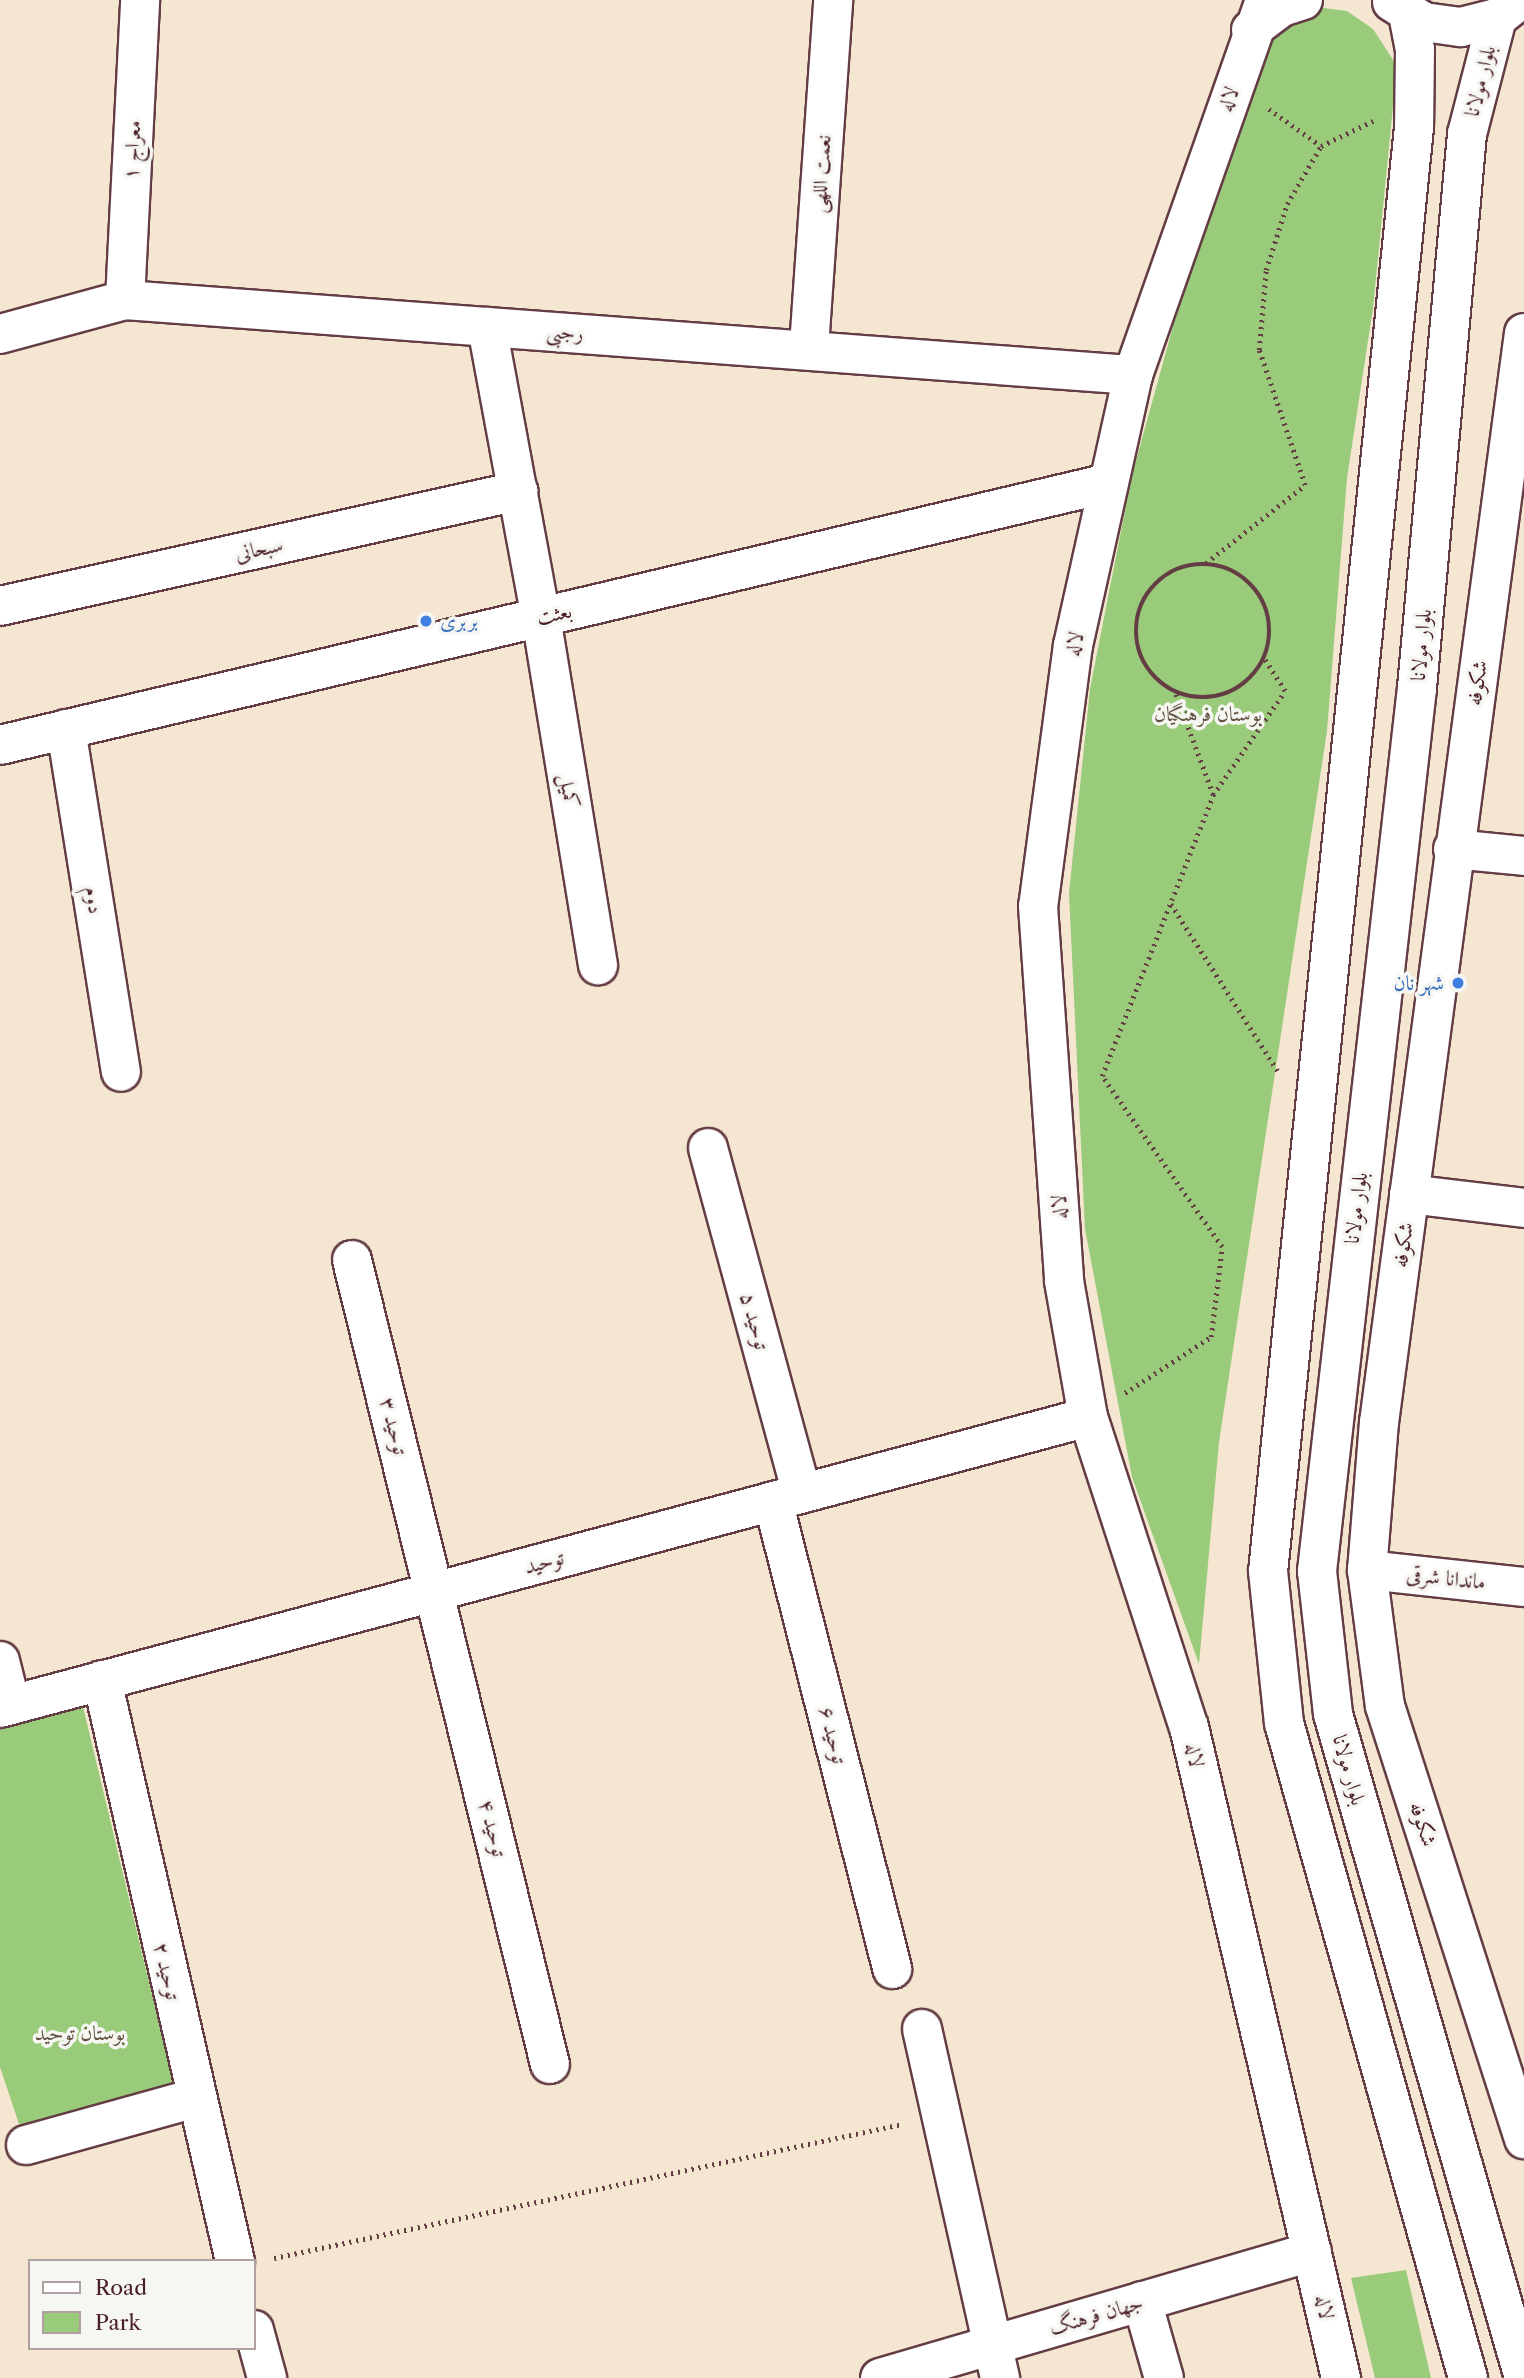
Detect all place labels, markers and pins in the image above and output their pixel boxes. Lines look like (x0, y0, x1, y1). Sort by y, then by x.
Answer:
place label: بربری (440, 608, 478, 634)
marker: بربری (418, 613, 434, 629)
place label: شهر نان (1394, 970, 1444, 996)
marker: شهر نان (1450, 975, 1466, 991)

